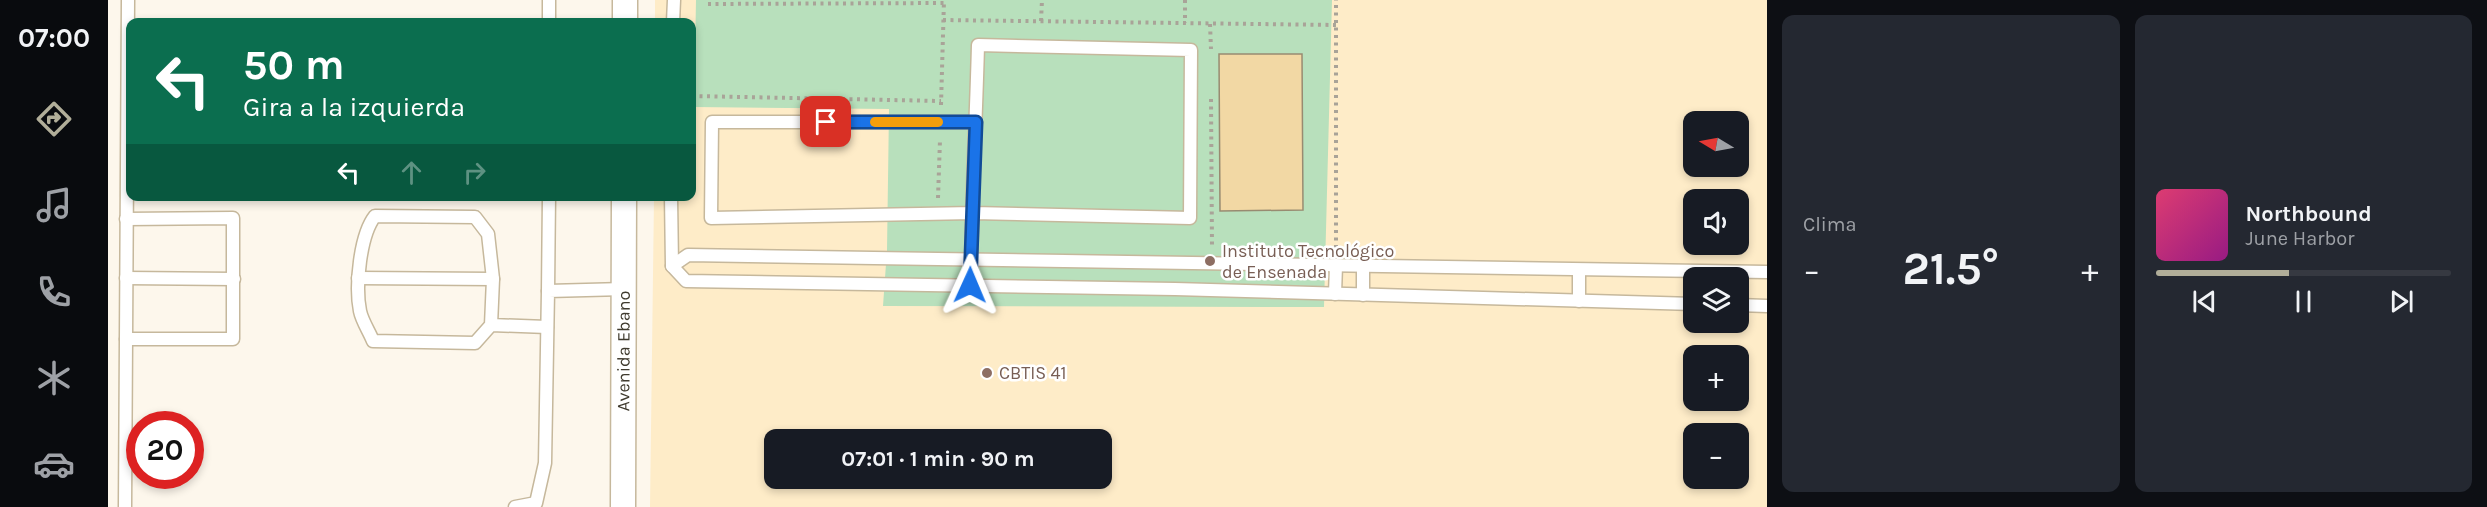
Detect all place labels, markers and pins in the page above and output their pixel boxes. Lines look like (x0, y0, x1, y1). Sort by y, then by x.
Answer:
pin (800, 96, 851, 147)
place label: Instituto Tecnológico de Ensenada (1222, 240, 1394, 283)
marker: Instituto Tecnológico de Ensenada (1203, 254, 1217, 268)
place label: CBTIS 41 (999, 362, 1066, 384)
marker: CBTIS 41 (980, 366, 994, 380)

